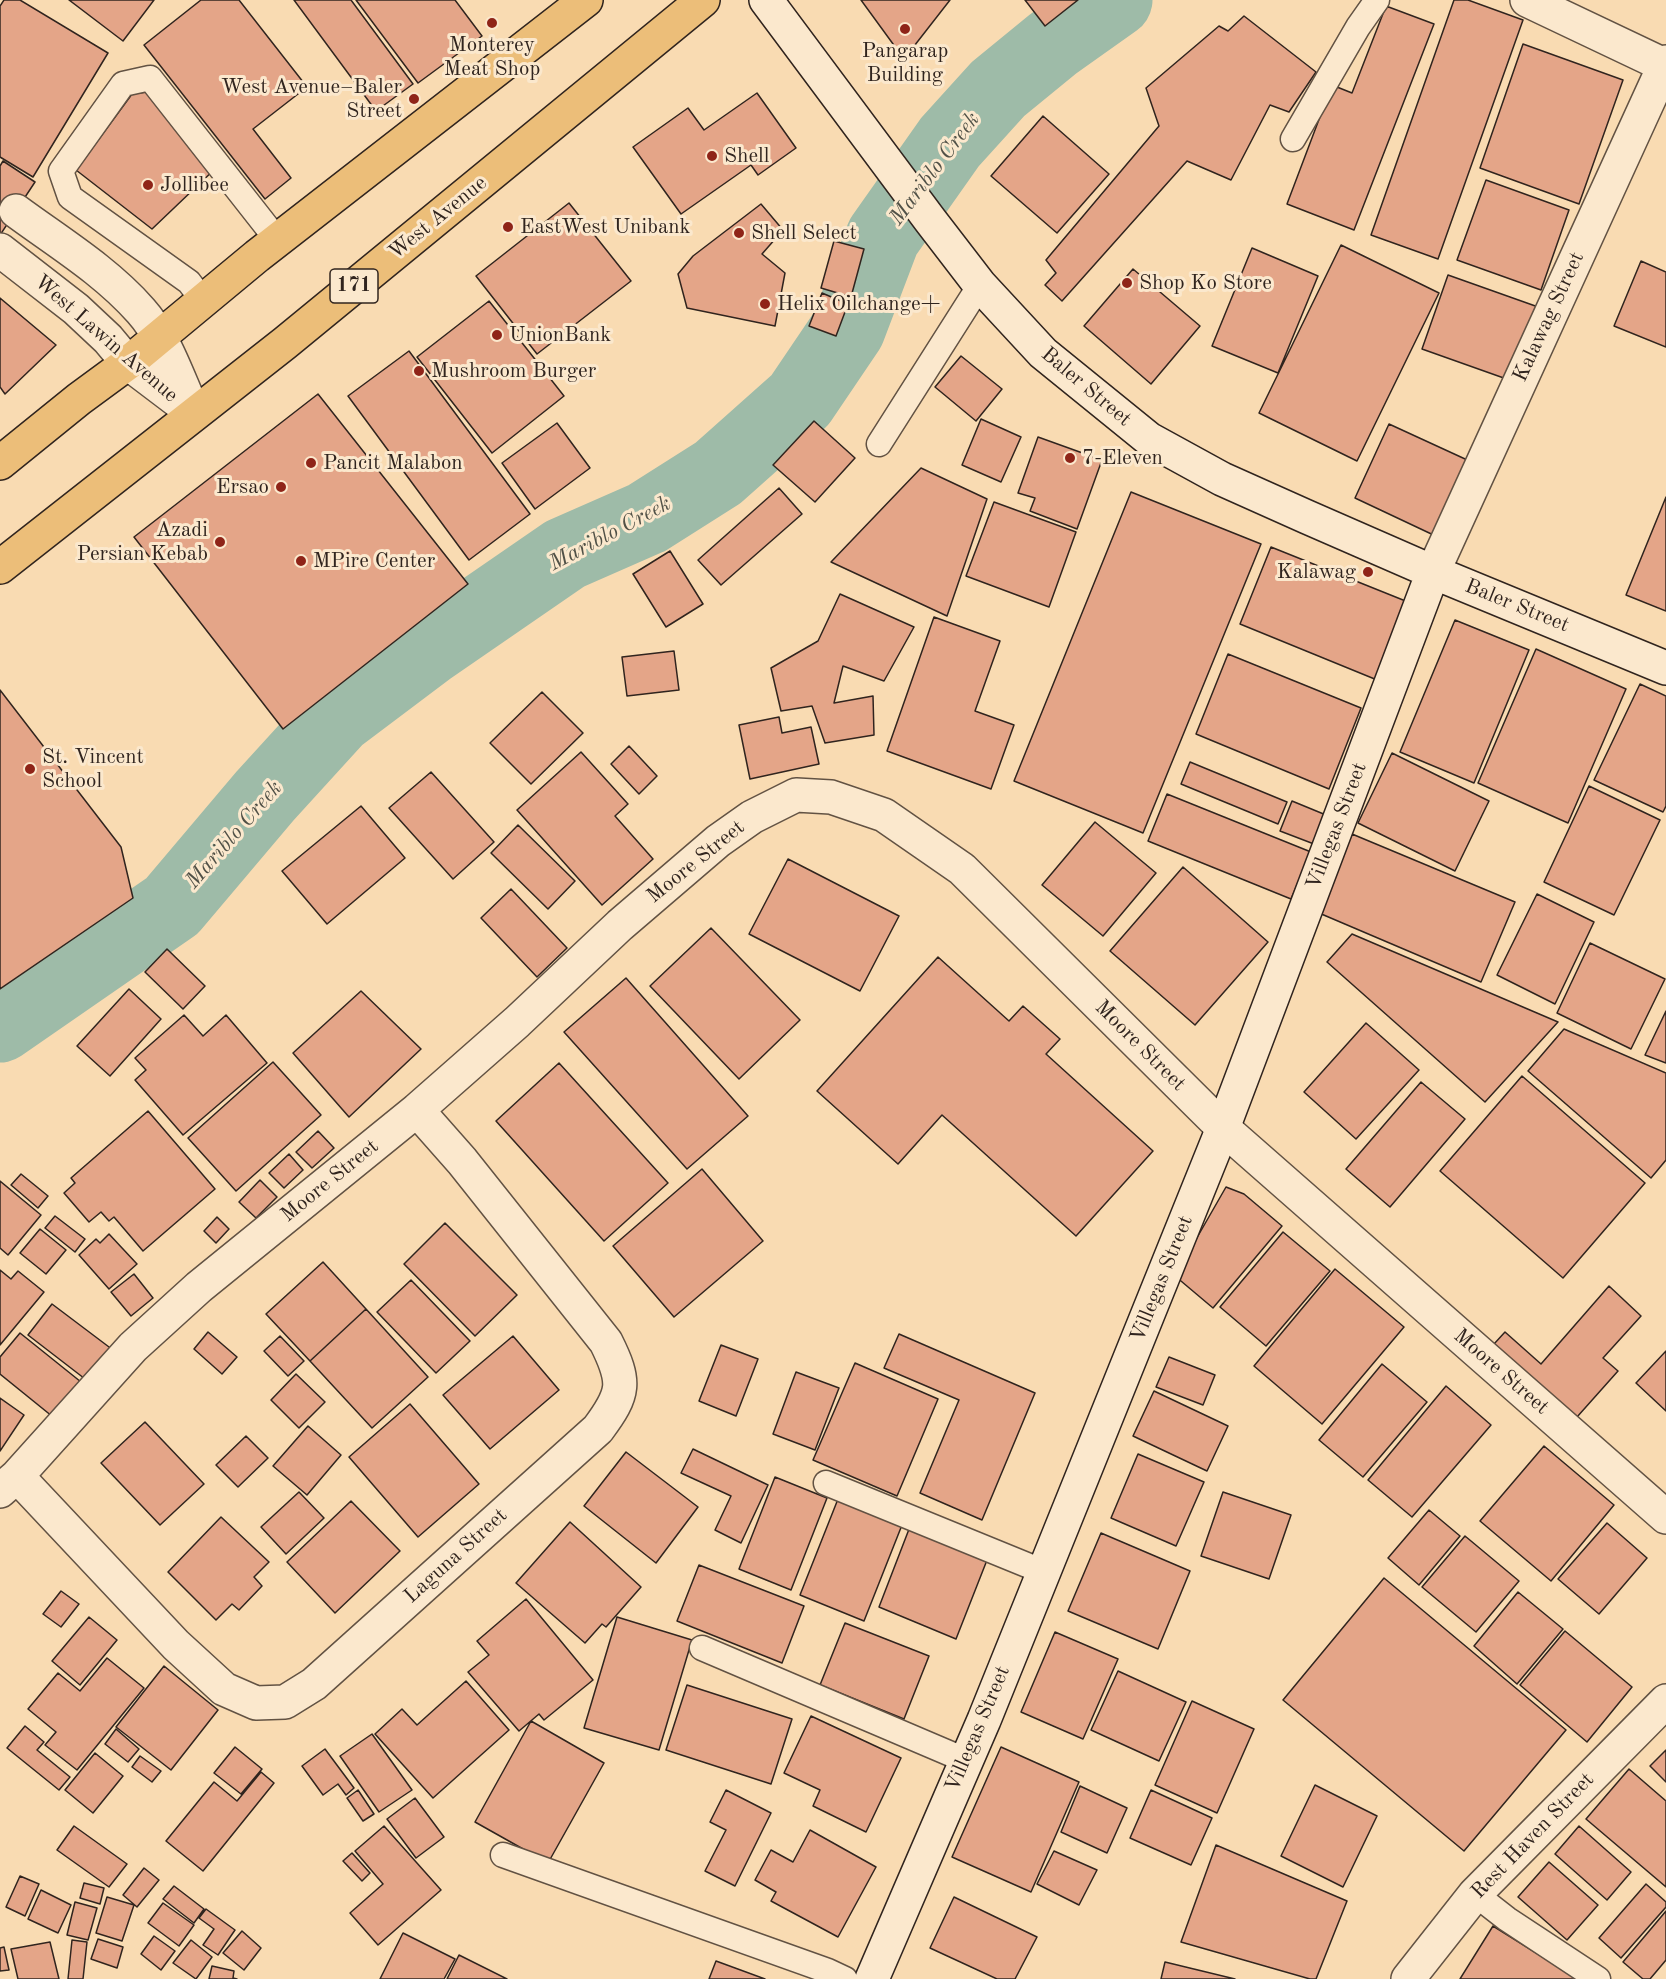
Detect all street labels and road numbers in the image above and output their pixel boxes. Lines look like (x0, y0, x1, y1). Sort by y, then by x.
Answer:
street label: West Avenue (384, 171, 492, 265)
street label: Kalawag Street (1508, 248, 1590, 386)
road number: 171 (330, 269, 378, 303)
street label: West Lawin Avenue (29, 270, 183, 408)
street label: Baler Street (1036, 342, 1136, 432)
street label: Baler Street (1461, 574, 1573, 638)
street label: Villegas Street (1301, 759, 1373, 893)
street label: Moore Street (642, 815, 750, 909)
street label: Moore Street (1089, 995, 1191, 1097)
street label: Moore Street (276, 1134, 384, 1228)
street label: Villegas Street (1125, 1212, 1199, 1346)
street label: Moore Street (1448, 1324, 1554, 1420)
street label: Laguna Street (399, 1503, 513, 1609)
street label: Villegas Street (940, 1662, 1016, 1796)
street label: Rest Haven Street (1466, 1768, 1600, 1904)

